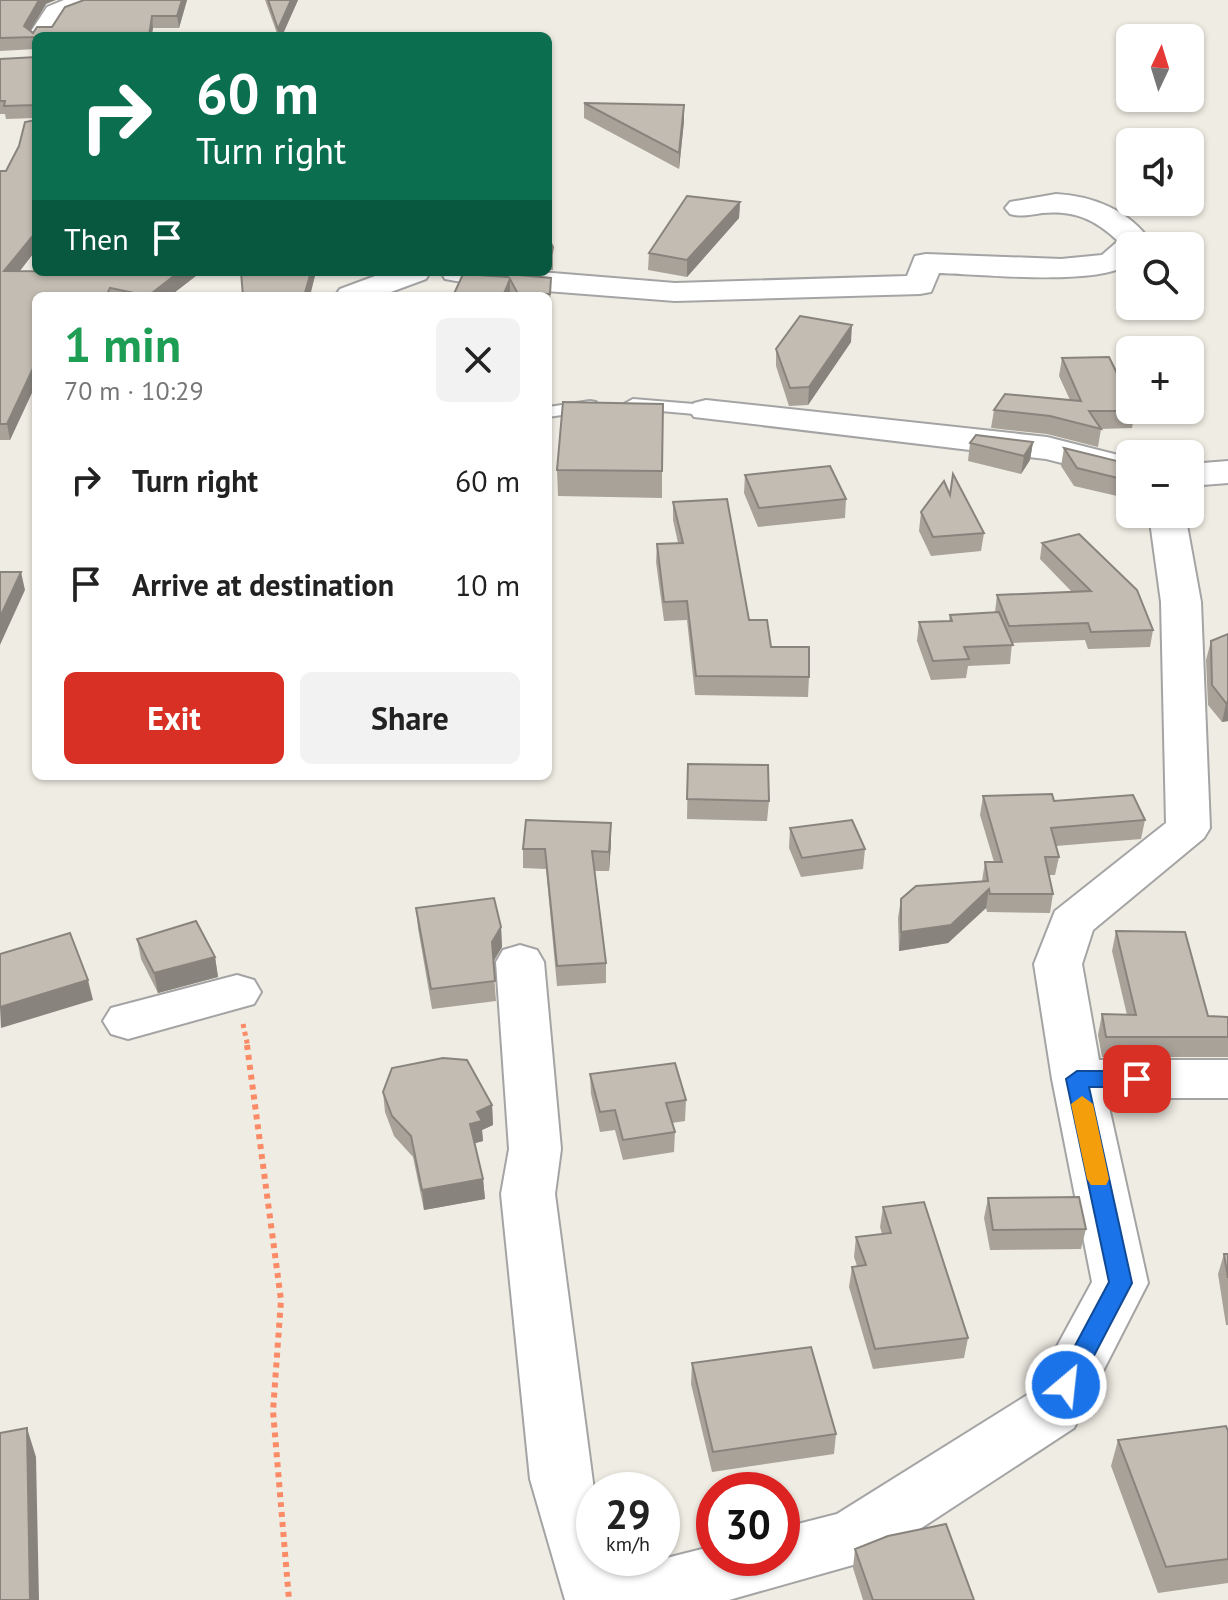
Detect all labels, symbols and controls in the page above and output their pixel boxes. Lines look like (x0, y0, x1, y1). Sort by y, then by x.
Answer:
north arrow (1116, 24, 1204, 112)
map controls (1116, 24, 1204, 528)
text: 60 m (196, 57, 319, 129)
icon: right (64, 64, 168, 168)
text: Turn right (196, 127, 346, 174)
button: sound (1116, 128, 1204, 216)
icon: arrive (145, 216, 189, 260)
text: Then (64, 219, 129, 258)
button: search (1116, 232, 1204, 320)
text: 1 min (64, 313, 181, 375)
button: close (436, 318, 520, 402)
button: + (1116, 336, 1204, 424)
text: 70 m · 10:29 (64, 374, 204, 407)
button: − (1116, 440, 1204, 528)
icon: right (64, 458, 108, 502)
text: Turn right (132, 461, 258, 500)
text: 60 m (455, 461, 520, 500)
icon: arrive (64, 562, 108, 606)
text: Arrive at destination (132, 565, 394, 604)
text: 10 m (455, 565, 520, 604)
button: Exit (64, 672, 284, 764)
button: Share (300, 672, 520, 764)
pin (1103, 1045, 1171, 1113)
icon: arrive (1115, 1057, 1159, 1101)
position arrow (1024, 1343, 1108, 1427)
speed limit sign: 30 (696, 1472, 800, 1576)
text: 29 (605, 1488, 651, 1540)
text: km/h (606, 1531, 650, 1557)

